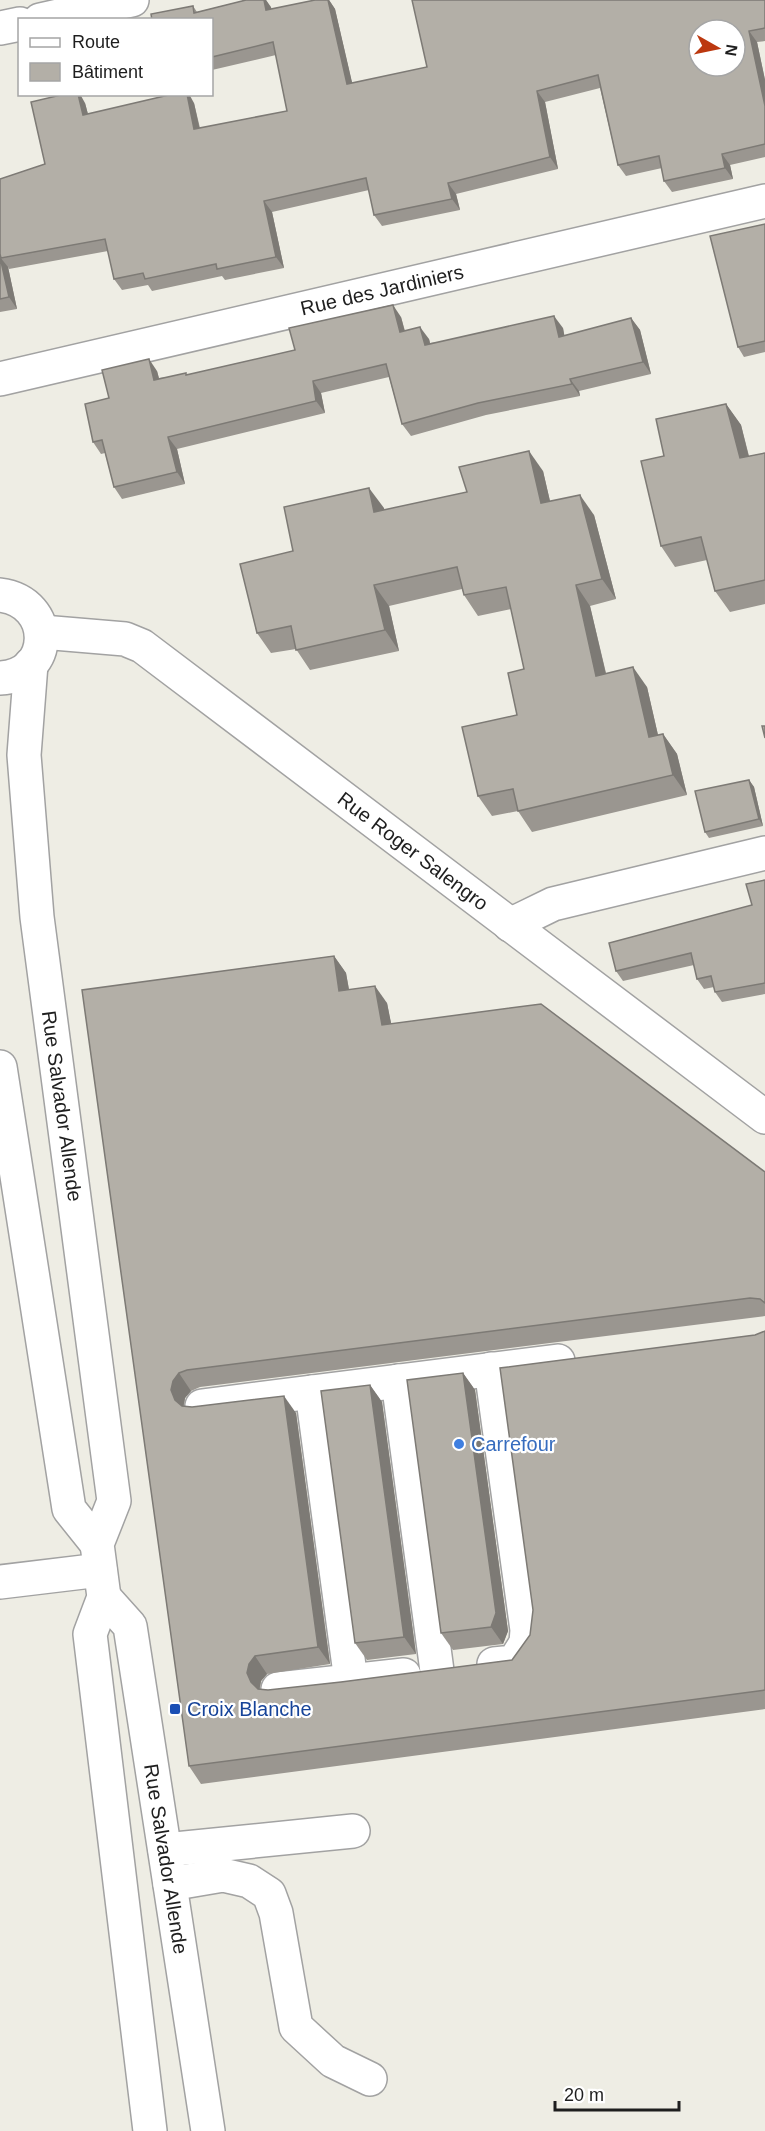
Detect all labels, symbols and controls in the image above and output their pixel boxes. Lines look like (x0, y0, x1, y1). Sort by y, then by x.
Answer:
legend (18, 18, 213, 96)
north arrow (687, 18, 747, 78)
text: Route (72, 32, 120, 52)
text: N (722, 43, 741, 57)
text: Bâtiment (72, 62, 143, 82)
street label: Rue des Jardiniers (298, 261, 466, 319)
street label: Rue Roger Salengro (334, 787, 492, 915)
street label: Rue Salvador Allende (38, 1009, 86, 1203)
place label: Carrefour (471, 1433, 556, 1455)
marker: Carrefour (452, 1437, 466, 1451)
place label: Croix Blanche (187, 1698, 312, 1720)
marker: Croix Blanche (168, 1702, 182, 1716)
street label: Rue Salvador Allende (140, 1762, 192, 1956)
scale bar (555, 2074, 680, 2112)
text: 20 m (564, 2085, 604, 2105)

